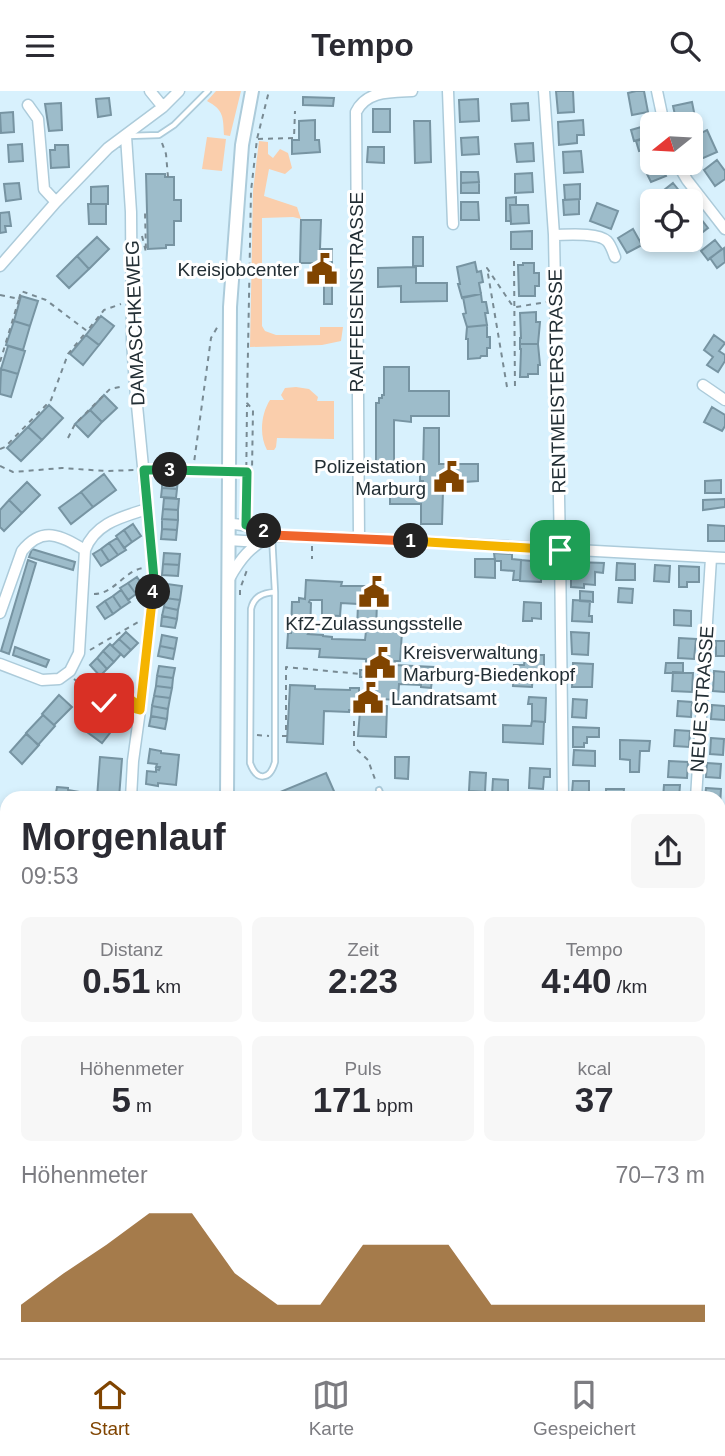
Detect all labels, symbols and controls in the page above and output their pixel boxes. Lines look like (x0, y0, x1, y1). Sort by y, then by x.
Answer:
icon: menu (21, 27, 59, 65)
text: Tempo (311, 27, 414, 63)
icon: search (666, 27, 704, 65)
north arrow (640, 112, 704, 175)
map controls (640, 112, 703, 252)
button: locate (640, 189, 703, 252)
street label: RAIFFEISENSTRASSE (346, 192, 367, 392)
street label: DAMASCHKEWEG (122, 240, 148, 406)
public building icon: Kreisjobcenter (305, 252, 339, 286)
place label: Kreisjobcenter (178, 259, 300, 280)
street label: RENTMEISTERSTRASSE (545, 268, 569, 494)
pin: 3 (152, 453, 188, 487)
place label: Polizeistation Marburg (314, 456, 426, 499)
text: 3 (164, 459, 175, 480)
public building icon: Polizeistation Marburg (432, 460, 466, 494)
pin: 2 (246, 513, 282, 549)
text: 2 (258, 520, 269, 541)
pin (530, 520, 590, 580)
pin: 1 (394, 524, 428, 559)
text: 1 (405, 530, 416, 551)
icon: arrive (541, 531, 579, 569)
pin: 4 (136, 575, 170, 609)
public building icon: KfZ-Zulassungsstelle (357, 575, 391, 609)
text: 4 (147, 581, 158, 602)
place label: KfZ-Zulassungsstelle (285, 613, 463, 634)
street label: NEUE STRASSE (686, 625, 718, 773)
place label: Kreisverwaltung Marburg-Biedenkopf (403, 642, 576, 685)
public building icon: Kreisverwaltung Marburg-Biedenkopf (363, 646, 397, 680)
pin (74, 673, 134, 733)
public building icon: Landratsamt (351, 681, 385, 715)
icon: check (85, 684, 123, 722)
place label: Landratsamt (391, 688, 497, 709)
button: share (631, 814, 705, 888)
text: Morgenlauf (21, 816, 226, 858)
text: 09:53 (21, 863, 79, 889)
text: Distanz (100, 939, 163, 960)
text: Zeit (347, 939, 379, 960)
text: Tempo (566, 939, 623, 960)
text: 0.51 (82, 961, 150, 1000)
text: 2:23 (328, 961, 398, 1000)
text: 4:40 (541, 961, 611, 1000)
text: km (150, 976, 181, 997)
text: /km (611, 976, 647, 997)
text: Höhenmeter (79, 1058, 184, 1079)
text: Puls (345, 1058, 381, 1079)
text: kcal (577, 1058, 611, 1079)
text: 5 (111, 1080, 131, 1119)
text: 171 (313, 1080, 371, 1119)
text: 37 (575, 1080, 614, 1119)
text: m (131, 1095, 152, 1116)
text: bpm (371, 1095, 413, 1116)
text: Höhenmeter (21, 1162, 148, 1188)
text: 70–73 m (615, 1162, 705, 1188)
tab: Start (90, 1376, 130, 1440)
tab: Karte (309, 1376, 354, 1440)
tab: Gespeichert (533, 1376, 636, 1440)

